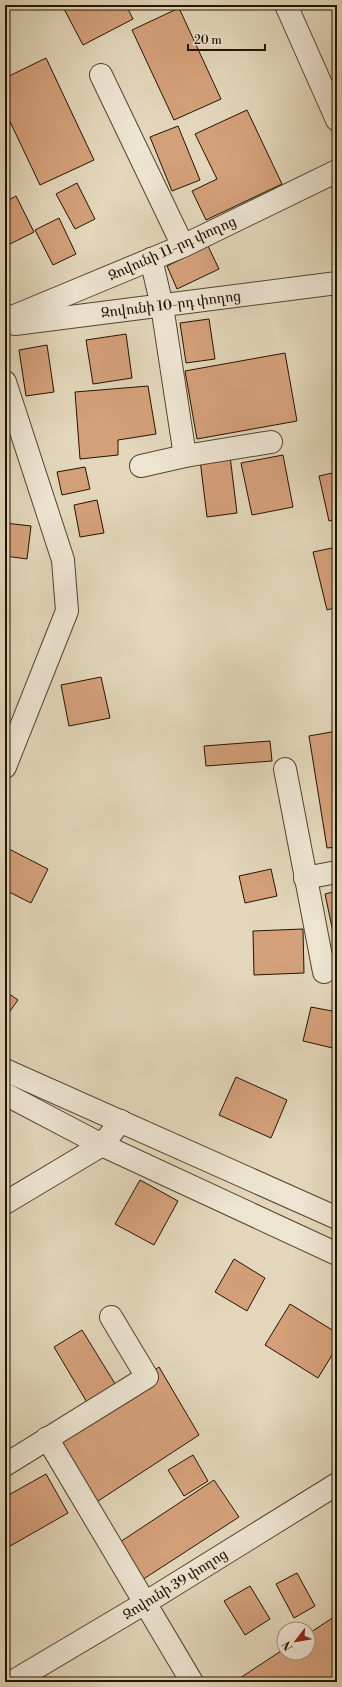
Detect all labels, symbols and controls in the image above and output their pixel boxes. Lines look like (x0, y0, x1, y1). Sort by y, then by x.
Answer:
scale bar (188, 26, 265, 52)
text: 20 m (194, 33, 222, 48)
street label: Զովունի 11-րդ փողոց (106, 213, 239, 285)
street label: Զովունի 10-րդ փողոց (100, 287, 242, 322)
street label: Զովունի 39 փողոց (120, 1545, 231, 1624)
north arrow (276, 1621, 316, 1661)
text: N (280, 1638, 297, 1653)

